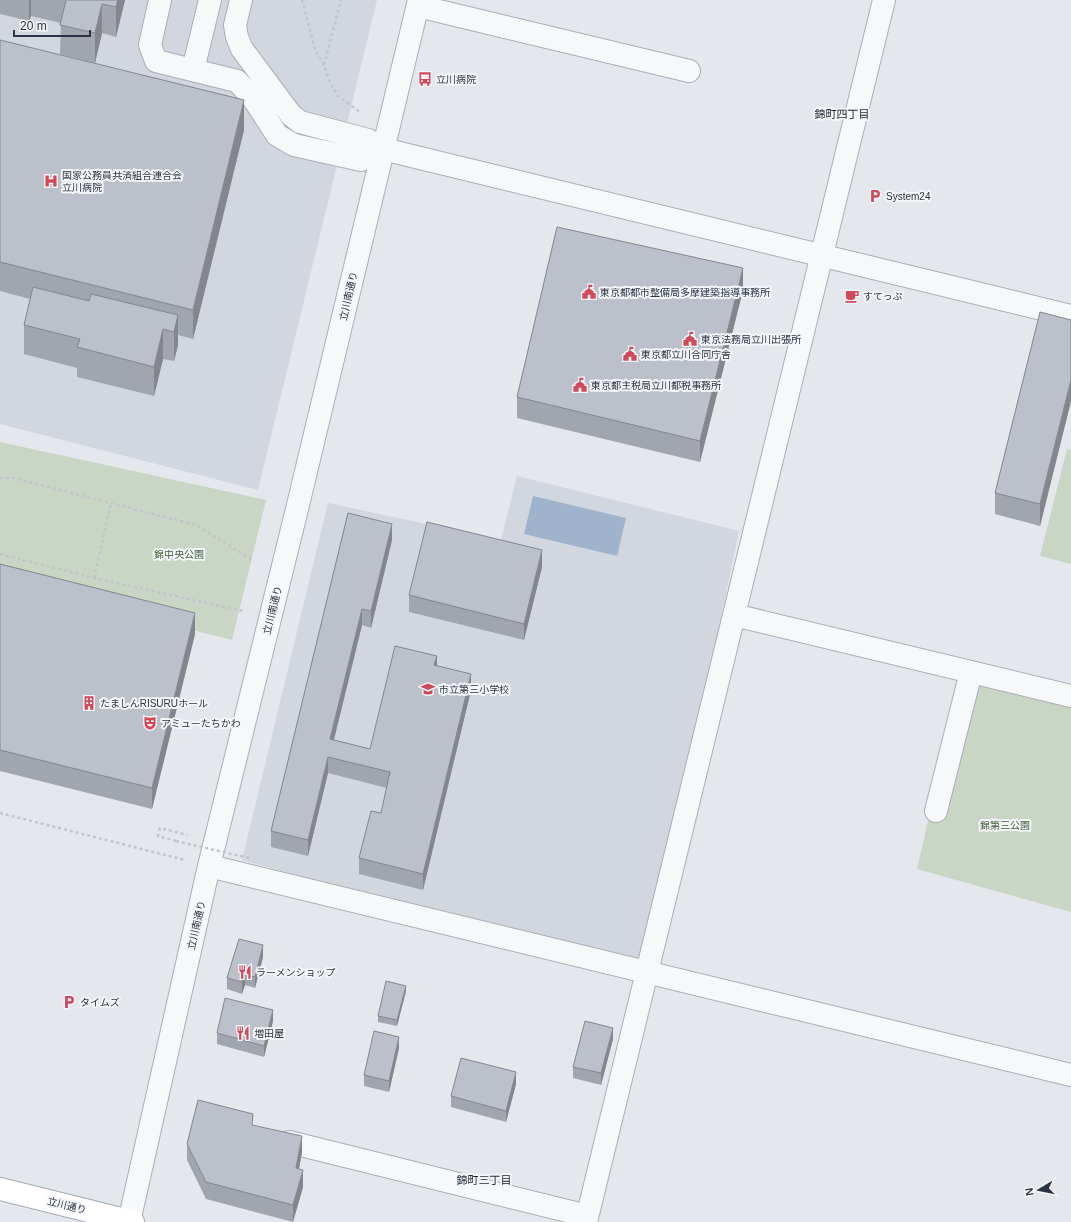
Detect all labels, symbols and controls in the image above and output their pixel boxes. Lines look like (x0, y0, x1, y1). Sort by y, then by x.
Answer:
scale bar (14, 12, 90, 38)
text: 20 m (20, 19, 47, 33)
bus stop icon: 立川病院 (417, 71, 433, 87)
place label: 立川病院 (436, 74, 476, 85)
district label: 錦町四丁目 (815, 108, 870, 120)
place label: 国家公務員共済組合連合会 立川病院 (62, 170, 182, 193)
hospital icon: 国家公務員共済組合連合会 立川病院 (43, 173, 59, 189)
parking icon: System24 (867, 188, 883, 204)
place label: System24 (886, 191, 931, 202)
street label: 立川南通り (338, 271, 359, 322)
public building icon: 東京都都市整備局多摩建築指導事務所 (581, 284, 597, 300)
place label: 東京都都市整備局多摩建築指導事務所 (600, 287, 770, 298)
cafe icon: すてっぷ (844, 288, 860, 304)
place label: すてっぷ (863, 291, 903, 302)
public building icon: 東京法務局立川出張所 (682, 331, 698, 347)
place label: 東京法務局立川出張所 (701, 334, 801, 345)
public building icon: 東京都立川合同庁舎 (622, 346, 638, 362)
place label: 東京都立川合同庁舎 (641, 349, 731, 360)
public building icon: 東京都主税局立川都税事務所 (572, 377, 588, 393)
place label: 東京都主税局立川都税事務所 (591, 380, 721, 391)
park label: 錦中央公園 (154, 549, 204, 560)
street label: 立川南通り (261, 585, 284, 636)
school or university icon: 市立第三小学校 (420, 681, 436, 697)
place label: 市立第三小学校 (439, 684, 509, 695)
building icon: たましんRISURUホール (81, 695, 97, 711)
place label: たましんRISURUホール (100, 698, 208, 709)
theatre icon: アミューたちかわ (142, 715, 158, 731)
place label: アミューたちかわ (161, 718, 241, 729)
park label: 錦第三公園 (980, 820, 1030, 831)
street label: 立川南通り (186, 900, 207, 951)
restaurant icon: ラーメンショップ (237, 964, 253, 980)
place label: ラーメンショップ (256, 967, 336, 978)
parking icon: タイムズ (61, 994, 77, 1010)
place label: タイムズ (80, 997, 120, 1008)
restaurant icon: 増田屋 (235, 1025, 251, 1041)
place label: 増田屋 (254, 1028, 284, 1039)
north arrow (1019, 1170, 1059, 1210)
district label: 錦町三丁目 (457, 1174, 512, 1186)
text: N (1023, 1187, 1036, 1197)
street label: 立川通り (46, 1195, 88, 1216)

